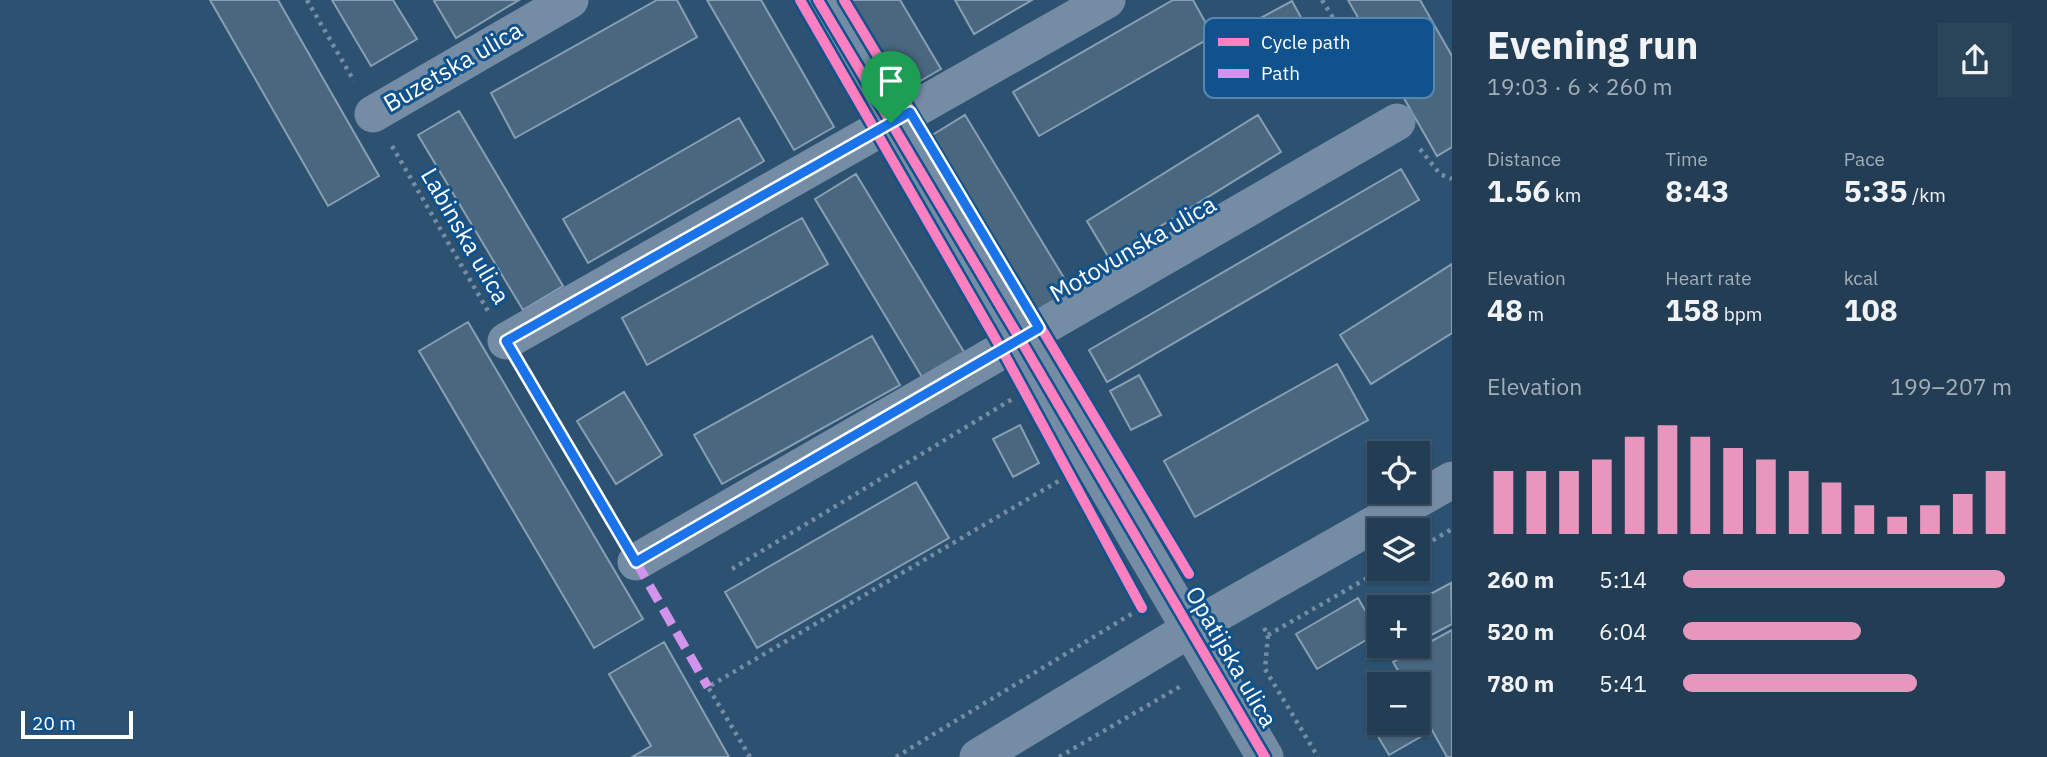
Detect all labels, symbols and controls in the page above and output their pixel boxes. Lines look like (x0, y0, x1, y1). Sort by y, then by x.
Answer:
street label: Buzetska ulica (377, 13, 528, 119)
legend (1204, 18, 1434, 98)
text: Evening run (1487, 20, 1698, 69)
button: share (1938, 23, 2012, 97)
text: Cycle path (1261, 30, 1350, 54)
pin (861, 51, 921, 123)
text: Path (1261, 61, 1300, 85)
icon: arrive (872, 62, 910, 100)
text: 19:03 · 6 × 260 m (1487, 71, 1673, 101)
text: Distance (1487, 147, 1561, 171)
text: Time (1665, 147, 1708, 171)
text: Pace (1844, 147, 1885, 171)
street label: Labinska ulica (414, 162, 518, 310)
text: 1.56 (1487, 171, 1550, 210)
text: 8:43 (1665, 171, 1729, 210)
text: 5:35 (1844, 171, 1908, 210)
text: km (1550, 183, 1581, 207)
text: /km (1908, 183, 1946, 207)
street label: Motovunska ulica (1043, 187, 1222, 309)
text: Elevation (1487, 266, 1566, 290)
text: Heart rate (1665, 266, 1752, 290)
text: kcal (1844, 266, 1878, 290)
text: 48 (1487, 290, 1523, 329)
text: 158 (1665, 290, 1719, 329)
text: 108 (1844, 290, 1898, 329)
text: m (1523, 302, 1544, 326)
text: bpm (1719, 302, 1762, 326)
text: Elevation (1487, 371, 1582, 401)
text: 199–207 m (1890, 371, 2012, 401)
map controls (1367, 441, 1430, 735)
button: locate (1367, 441, 1430, 504)
button: layers (1367, 518, 1430, 581)
text: 260 m (1487, 564, 1554, 594)
text: 5:14 (1599, 564, 1647, 594)
street label: Opatijska ulica (1179, 580, 1285, 733)
button: + (1367, 595, 1430, 658)
text: 520 m (1487, 616, 1554, 646)
text: 6:04 (1599, 616, 1647, 646)
text: 780 m (1487, 668, 1554, 698)
text: 5:41 (1599, 668, 1647, 698)
button: − (1367, 672, 1430, 735)
scale bar (21, 708, 133, 740)
text: 20 m (32, 711, 76, 735)

